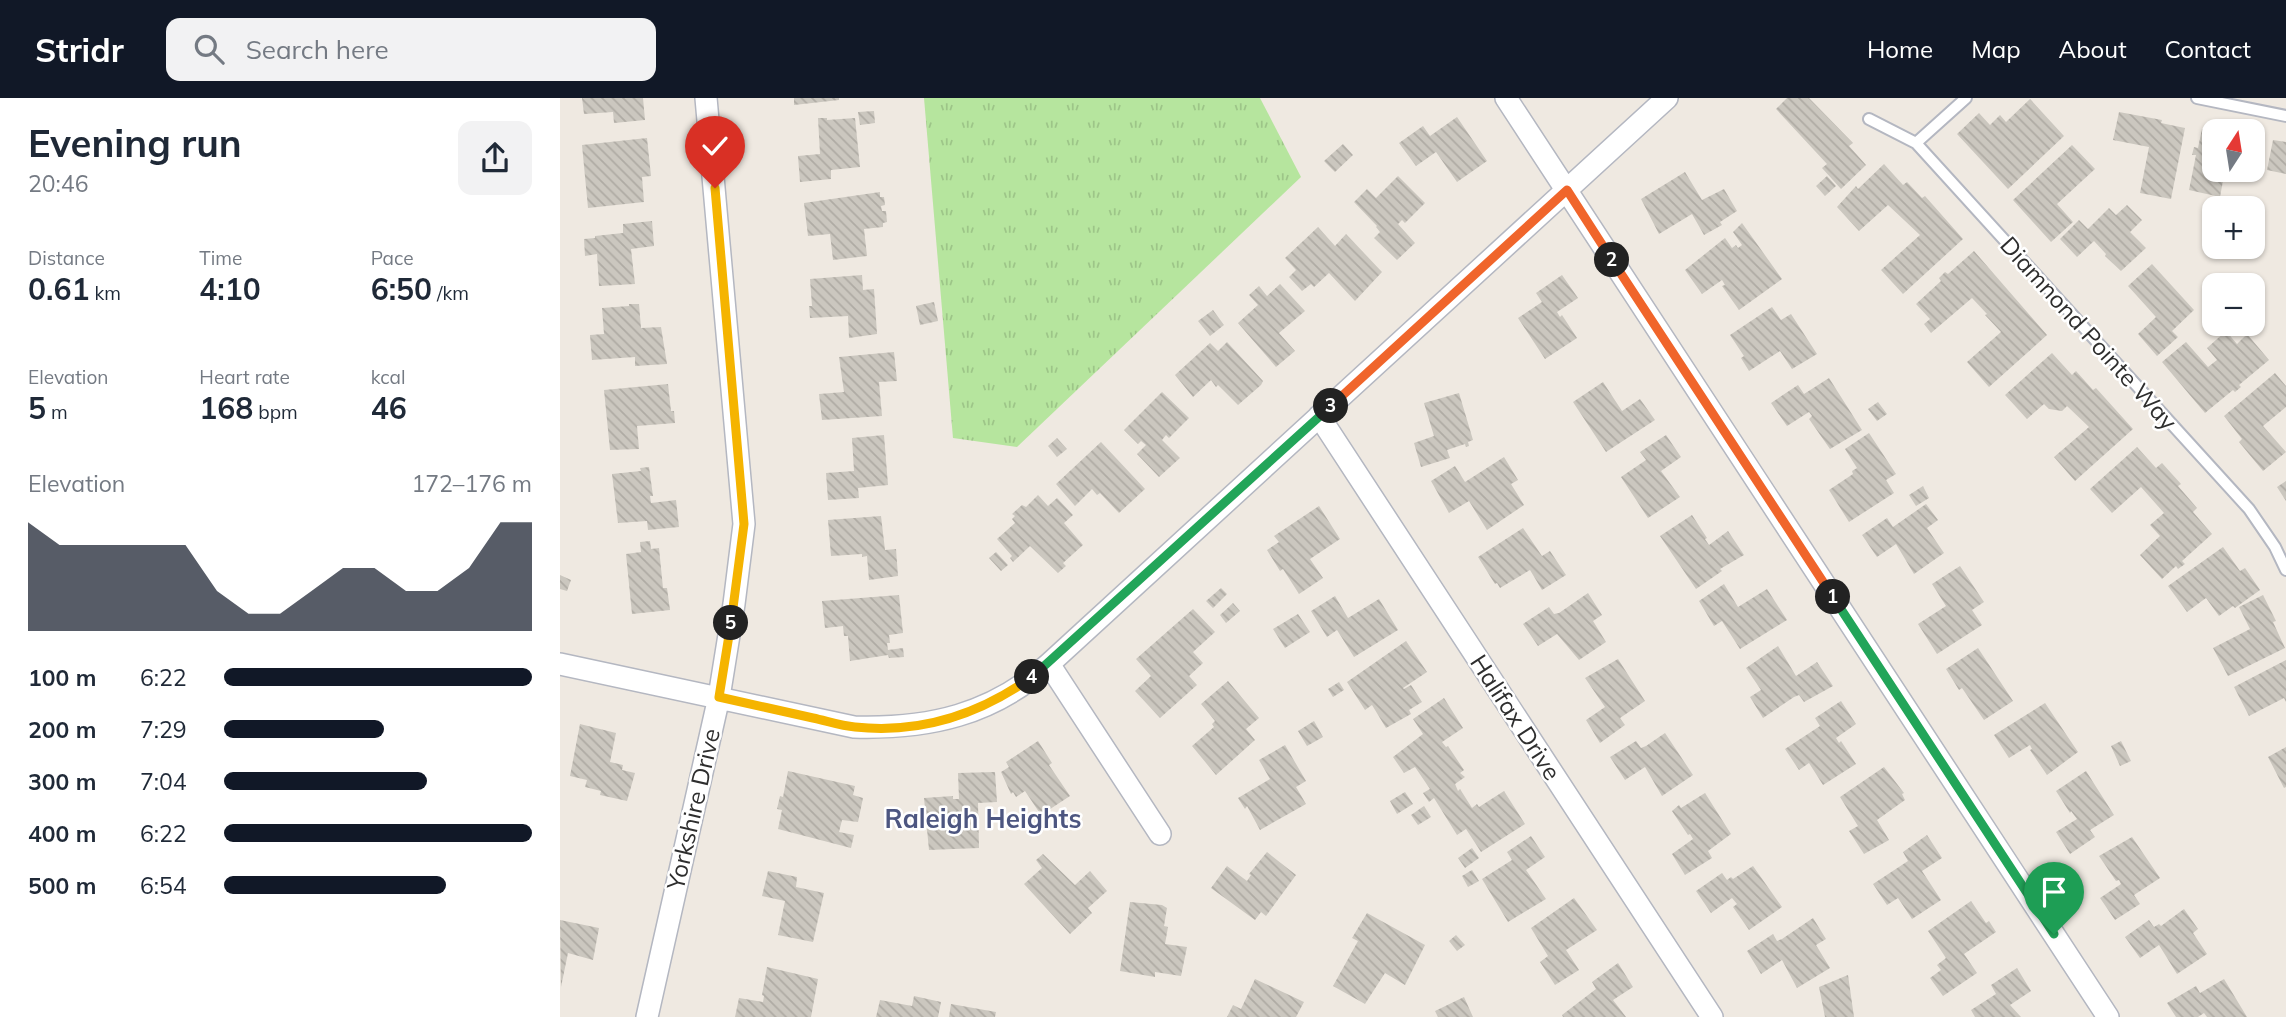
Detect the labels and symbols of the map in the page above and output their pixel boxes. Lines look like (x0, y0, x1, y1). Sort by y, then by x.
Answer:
pin (685, 116, 745, 188)
north arrow (2202, 119, 2264, 182)
street label: Diamnond Pointe Way (1994, 230, 2184, 436)
pin: 2 (1594, 242, 1630, 278)
pin: 3 (1314, 388, 1348, 424)
pin: 1 (1816, 580, 1850, 614)
pin: 5 (714, 606, 748, 640)
street label: Halifax Drive (1464, 649, 1568, 785)
pin: 4 (1014, 660, 1050, 694)
street label: Yorkshire Drive (660, 725, 726, 894)
district label: Raleigh Heights (885, 802, 1081, 835)
pin (2024, 862, 2084, 934)

